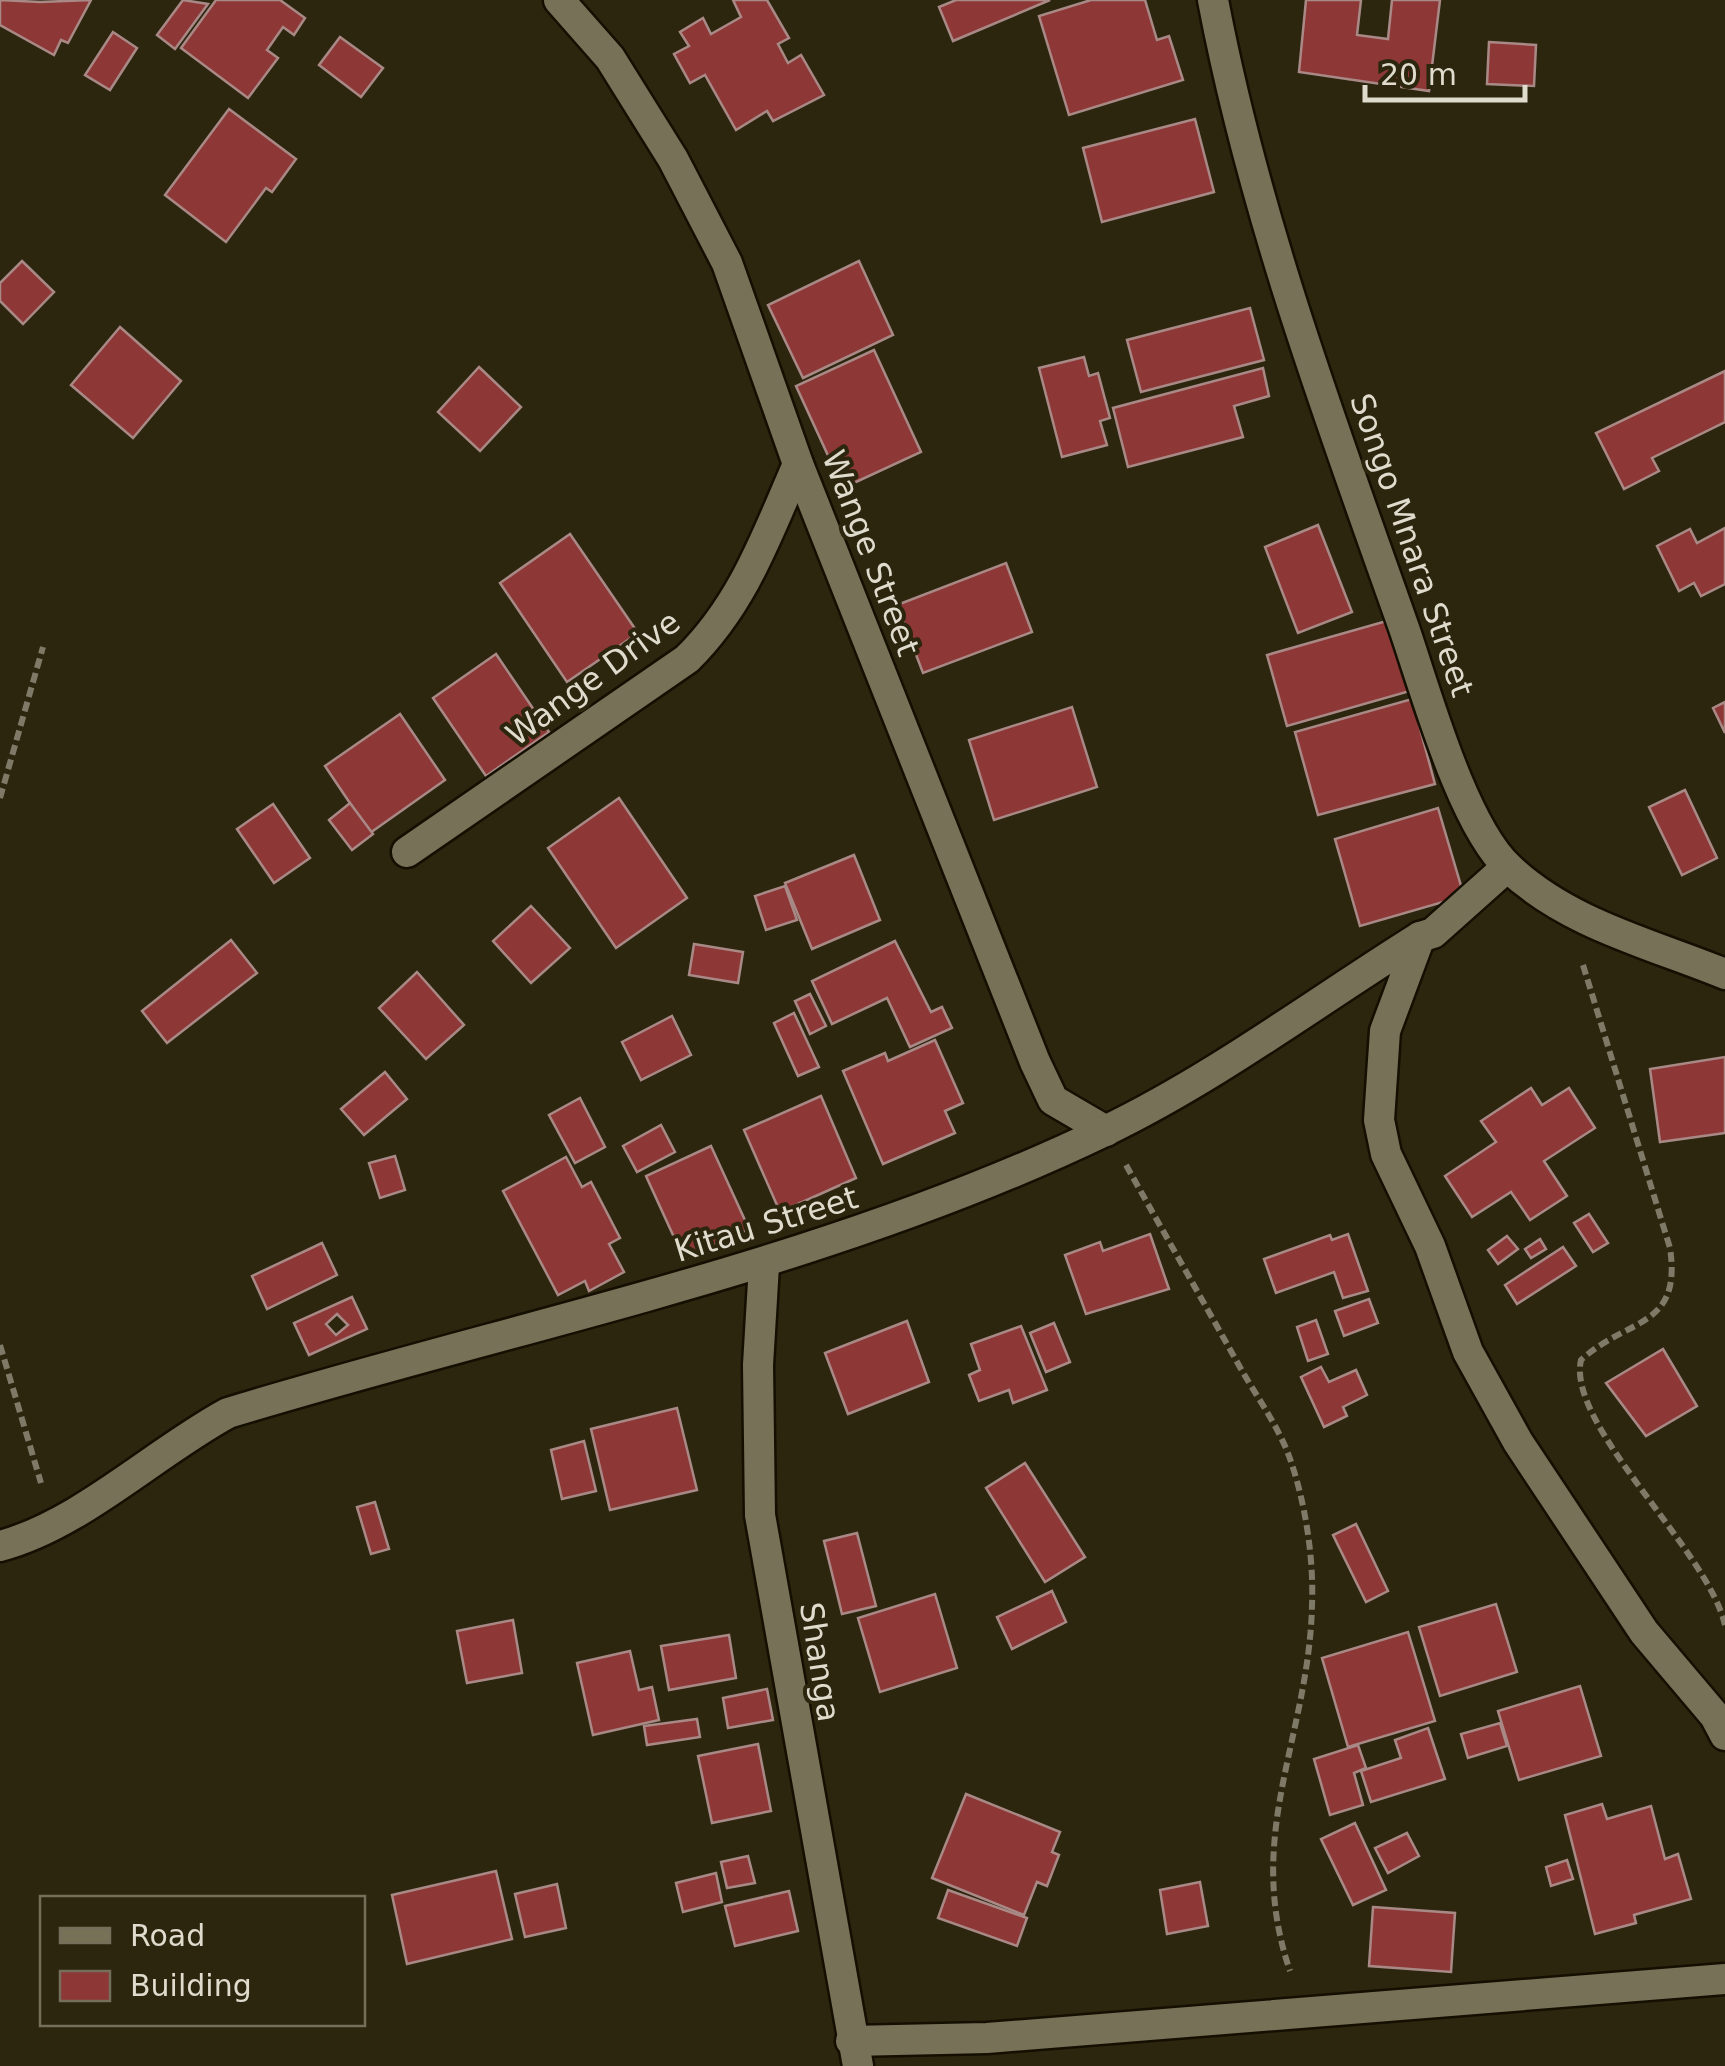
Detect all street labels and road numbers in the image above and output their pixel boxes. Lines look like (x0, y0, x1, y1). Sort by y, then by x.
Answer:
street label: Songo Mnara Street (1342, 389, 1482, 701)
street label: Wange Street (814, 445, 928, 661)
street label: Wange Drive (499, 602, 687, 754)
street label: Kitau Street (670, 1178, 862, 1270)
street label: Shanga (792, 1600, 848, 1724)

